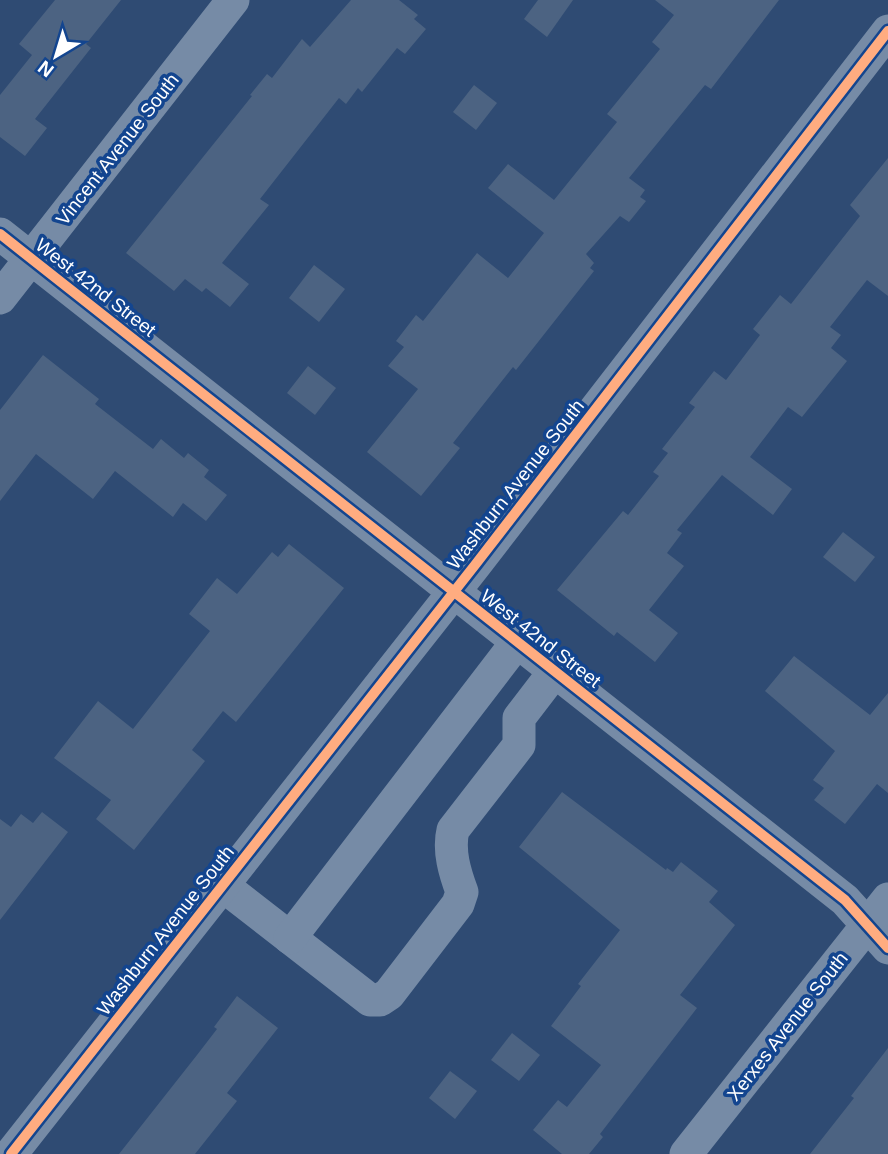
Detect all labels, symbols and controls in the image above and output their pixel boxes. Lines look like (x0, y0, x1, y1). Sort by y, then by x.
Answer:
north arrow (21, 21, 91, 91)
text: N (34, 57, 58, 82)
street label: Vincent Avenue South (52, 69, 183, 229)
street label: West 42nd Street (32, 234, 160, 341)
street label: Washburn Avenue South (443, 395, 588, 573)
street label: West 42nd Street (477, 585, 605, 692)
street label: Washburn Avenue South (93, 841, 238, 1019)
street label: Xerxes Avenue South (723, 948, 852, 1105)

